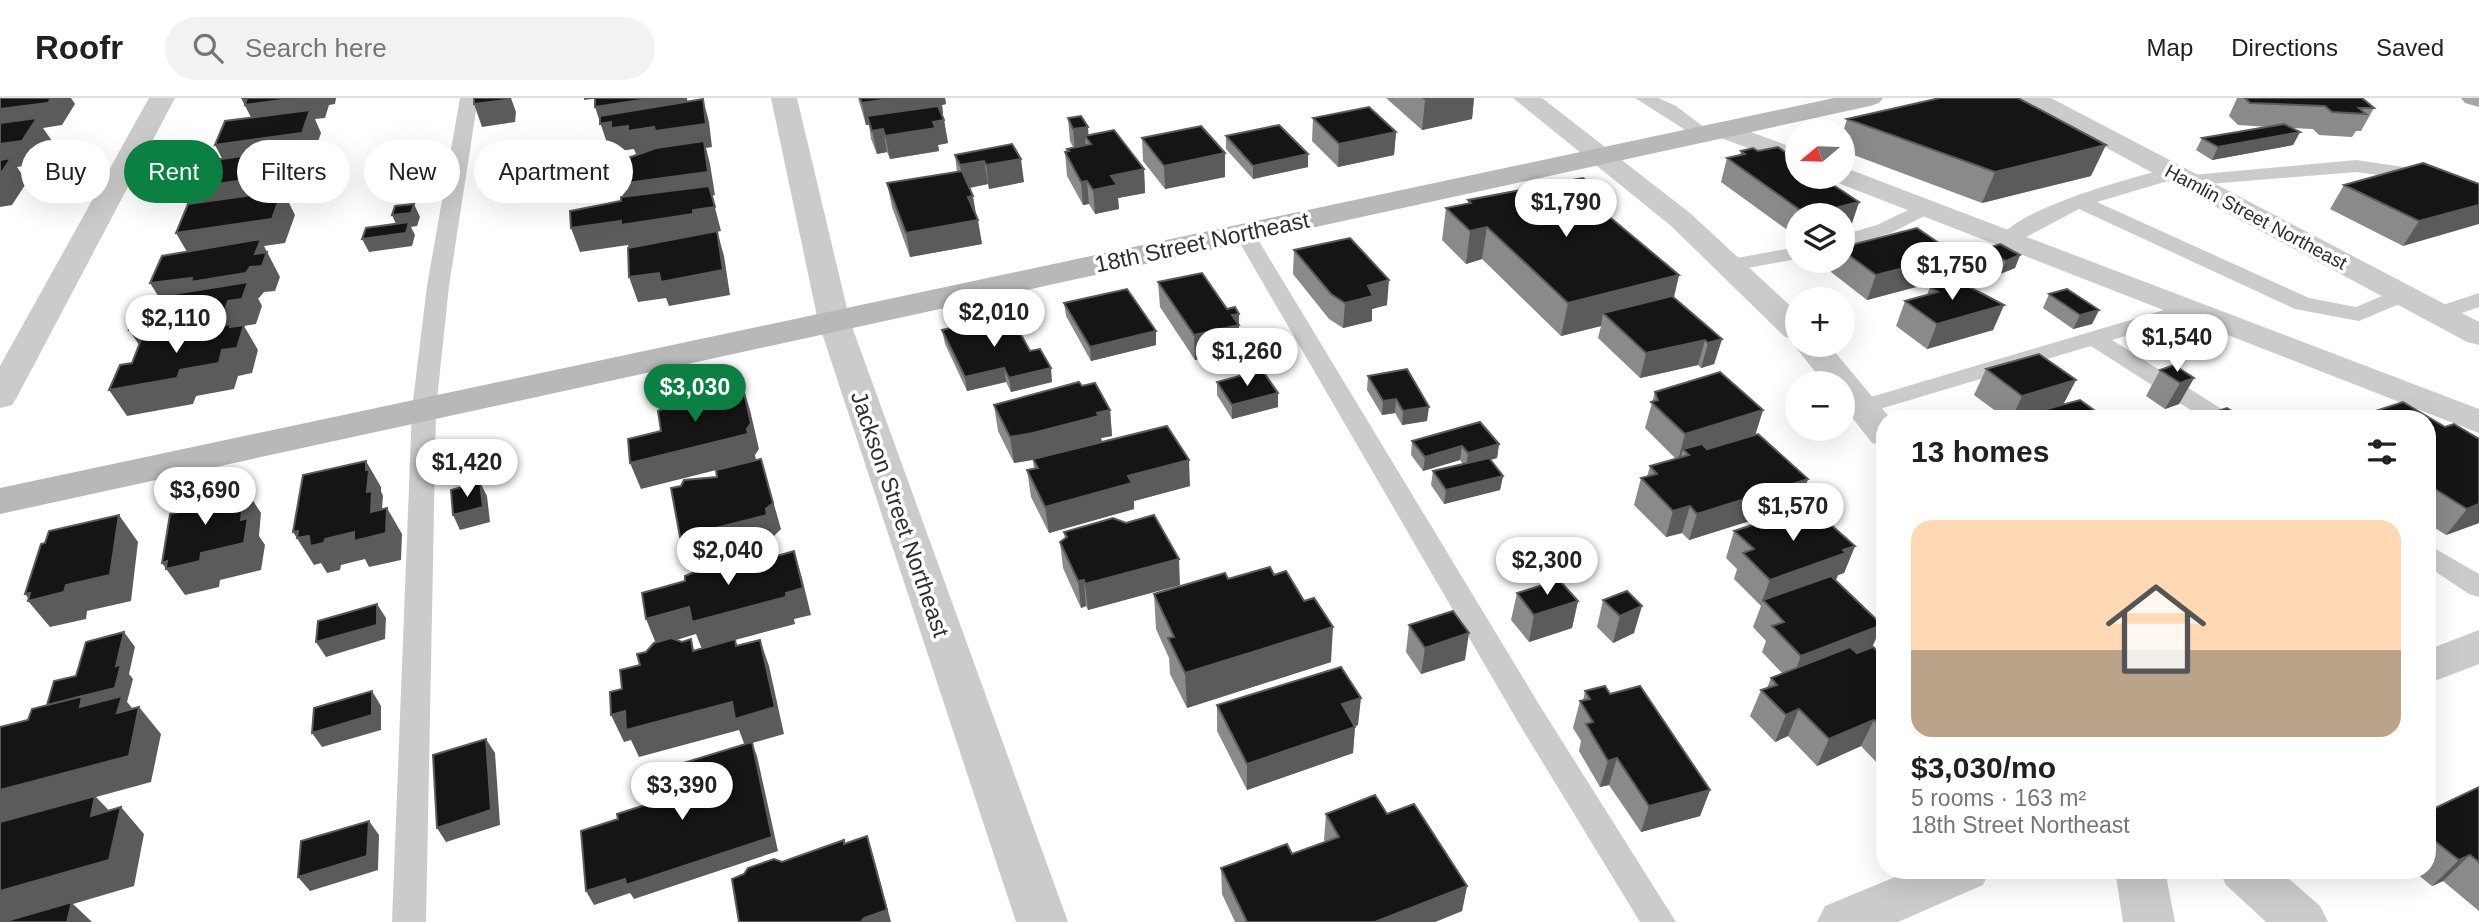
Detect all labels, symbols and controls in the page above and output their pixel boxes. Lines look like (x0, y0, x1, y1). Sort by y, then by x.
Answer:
search box (165, 17, 655, 80)
text: Roofr (35, 29, 123, 66)
icon: search (189, 29, 227, 67)
text: Search here (245, 33, 387, 63)
text: Map (2147, 34, 2193, 61)
text: Directions (2231, 34, 2338, 61)
text: Saved (2376, 34, 2444, 61)
north arrow (1785, 119, 1855, 189)
map controls (1785, 119, 1855, 441)
chip: Buy (21, 140, 110, 203)
chip: Rent (124, 140, 223, 203)
chip: Filters (237, 140, 350, 203)
chip: New (364, 140, 460, 203)
chip: Apartment (474, 140, 633, 203)
street label: Hamlin Street Northeast (2162, 160, 2351, 274)
pin: $1,790 (1509, 180, 1623, 239)
text: $1,790 (1531, 189, 1601, 215)
button: layers (1785, 203, 1855, 273)
street label: 18th Street Northeast (1092, 206, 1312, 277)
pin: $1,750 (1895, 242, 2009, 302)
text: $1,750 (1917, 252, 1987, 278)
button: + (1785, 287, 1855, 357)
pin: $2,010 (937, 289, 1051, 349)
pin: $2,110 (119, 296, 233, 355)
text: $2,010 (959, 299, 1029, 325)
text: $2,110 (141, 305, 211, 331)
pin: $1,540 (2120, 314, 2234, 374)
text: $1,540 (2142, 324, 2212, 350)
pin: $1,260 (1190, 328, 1304, 388)
text: $1,260 (1212, 338, 1282, 364)
pin: $3,030 (638, 364, 752, 424)
button: − (1785, 371, 1855, 441)
text: $3,030 (660, 374, 730, 400)
street label: Jackson Street Northeast (846, 388, 955, 641)
icon: filters (2363, 433, 2401, 471)
text: 13 homes (1911, 435, 2049, 468)
pin: $1,420 (410, 440, 524, 499)
text: $1,420 (432, 449, 502, 475)
pin: $3,690 (148, 468, 262, 527)
text: $3,690 (170, 477, 240, 503)
pin: $1,570 (1736, 484, 1850, 543)
text: $1,570 (1758, 493, 1828, 519)
pin: $2,040 (671, 528, 785, 587)
text: $2,040 (693, 537, 763, 563)
pin: $2,300 (1490, 538, 1604, 597)
text: $2,300 (1512, 547, 1582, 573)
icon: home (2093, 566, 2219, 692)
text: $3,030/mo (1911, 751, 2056, 784)
pin: $3,390 (625, 762, 739, 822)
text: $3,390 (647, 772, 717, 798)
text: 5 rooms · 163 m² (1911, 785, 2086, 811)
text: 18th Street Northeast (1911, 812, 2130, 838)

